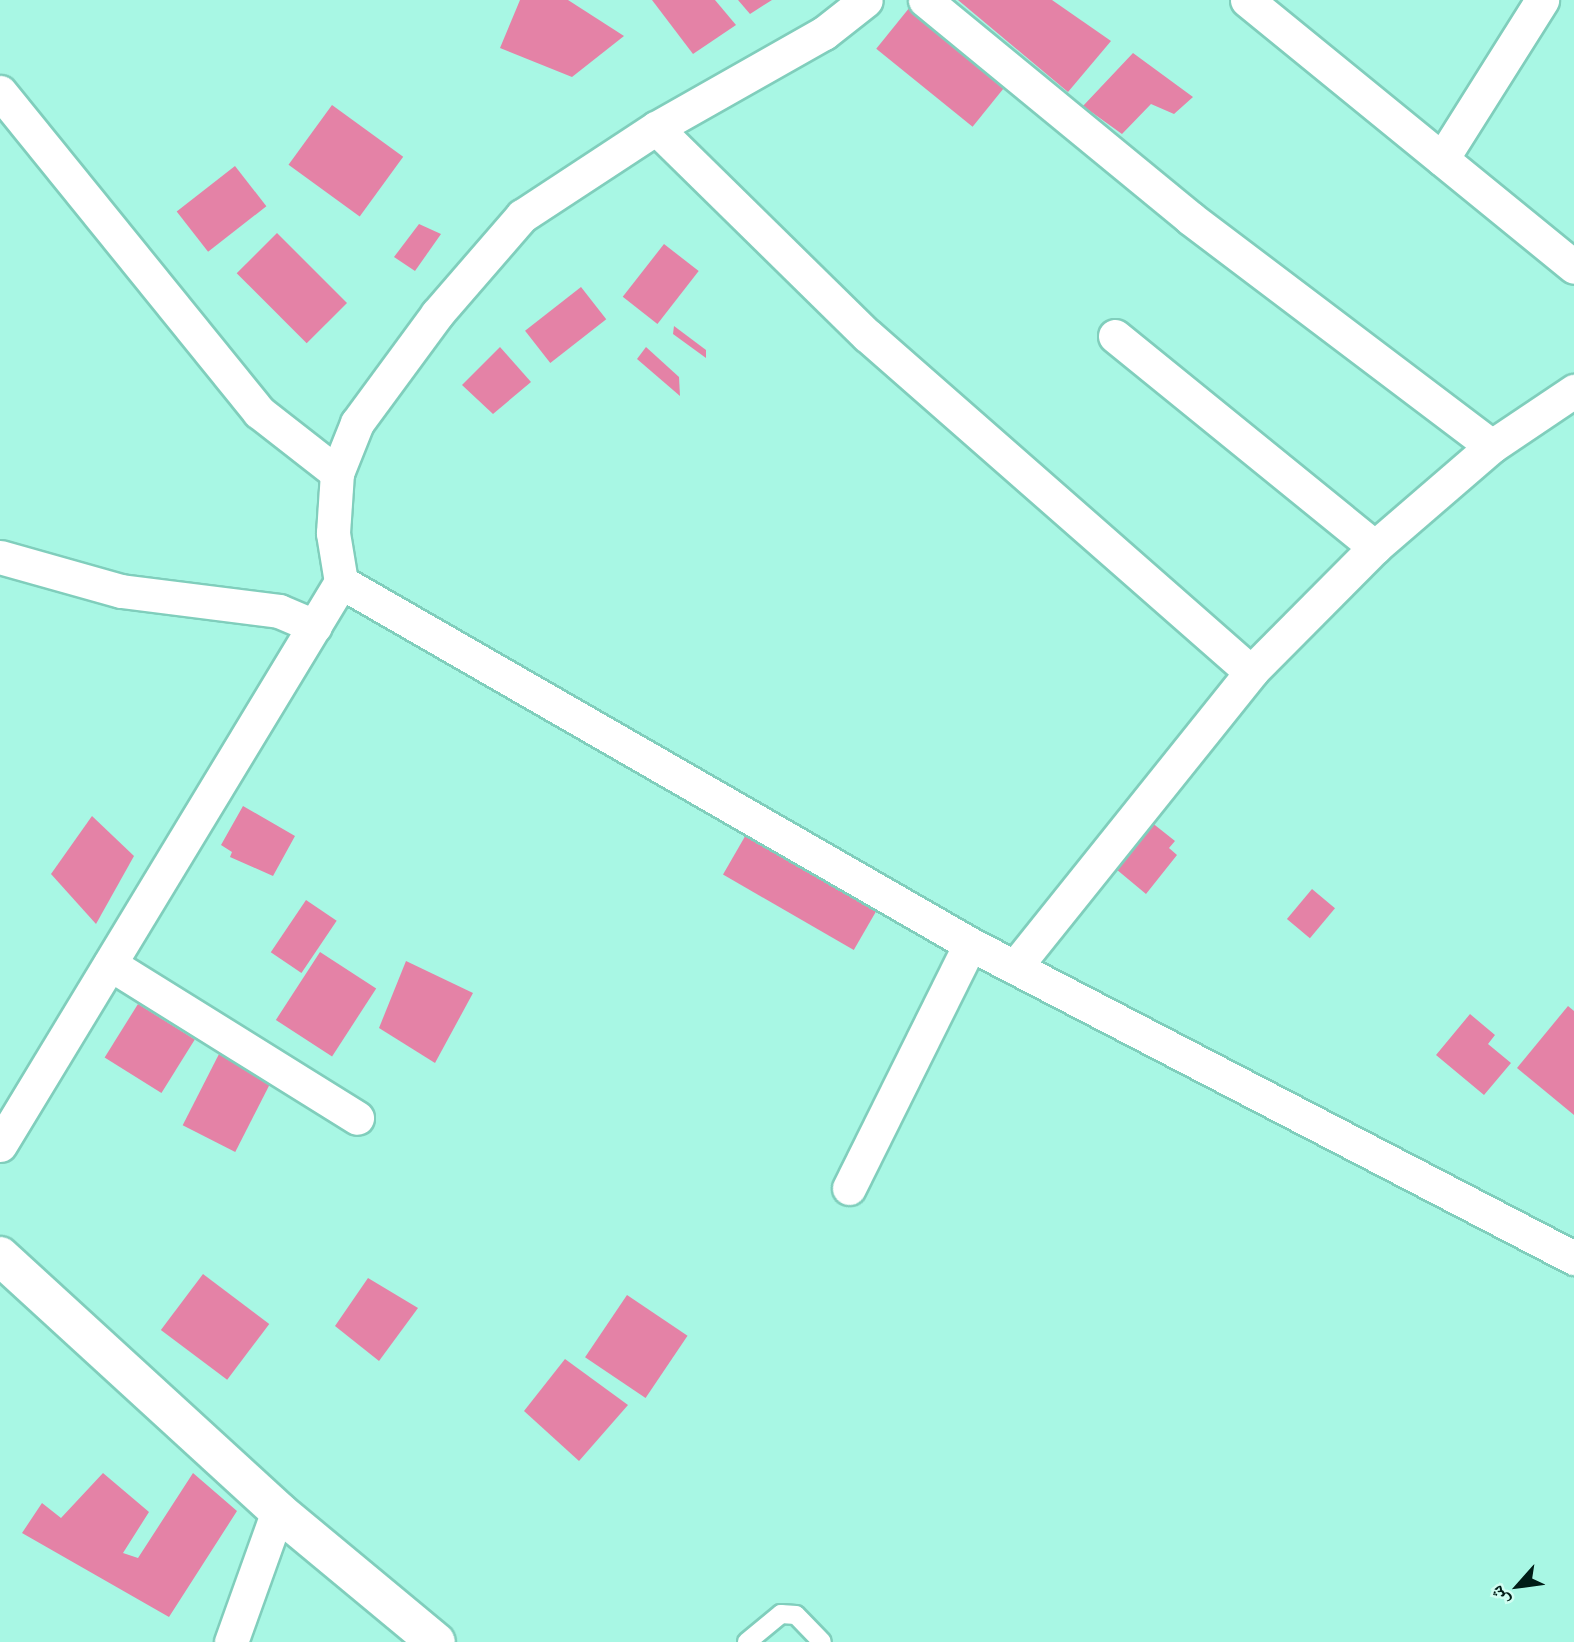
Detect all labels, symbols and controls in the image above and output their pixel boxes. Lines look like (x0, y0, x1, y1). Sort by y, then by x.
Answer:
north arrow (1483, 1551, 1553, 1621)
text: ش (1484, 1582, 1514, 1610)

